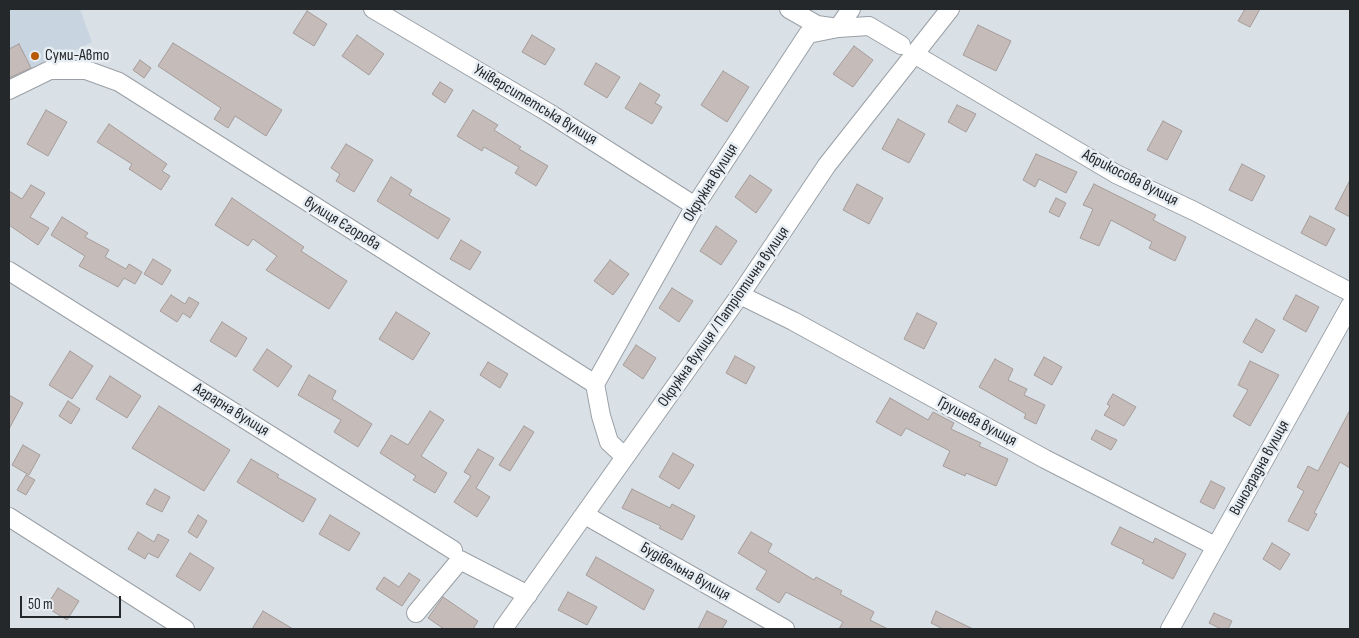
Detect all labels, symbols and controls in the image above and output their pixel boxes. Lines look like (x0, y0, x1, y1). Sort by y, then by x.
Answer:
place label: Суми-Авто (45, 46, 109, 66)
marker: Суми-Авто (29, 50, 41, 62)
street label: Університетська вулиця (470, 60, 600, 150)
street label: Окружна вулиця (679, 140, 743, 226)
street label: Абрикосова вулиця (1079, 145, 1181, 211)
street label: вулиця Єгорова (300, 193, 384, 255)
street label: Окружна вулиця / Патріотична вулиця (654, 223, 794, 411)
street label: Аграрна вулиця (190, 379, 272, 441)
street label: Грушева вулиця (934, 393, 1020, 451)
street label: Виноградна вулиця (1226, 417, 1294, 519)
street label: Будівельна вулиця (637, 539, 733, 605)
scale bar (22, 586, 124, 618)
text: 50 m (28, 595, 53, 614)

